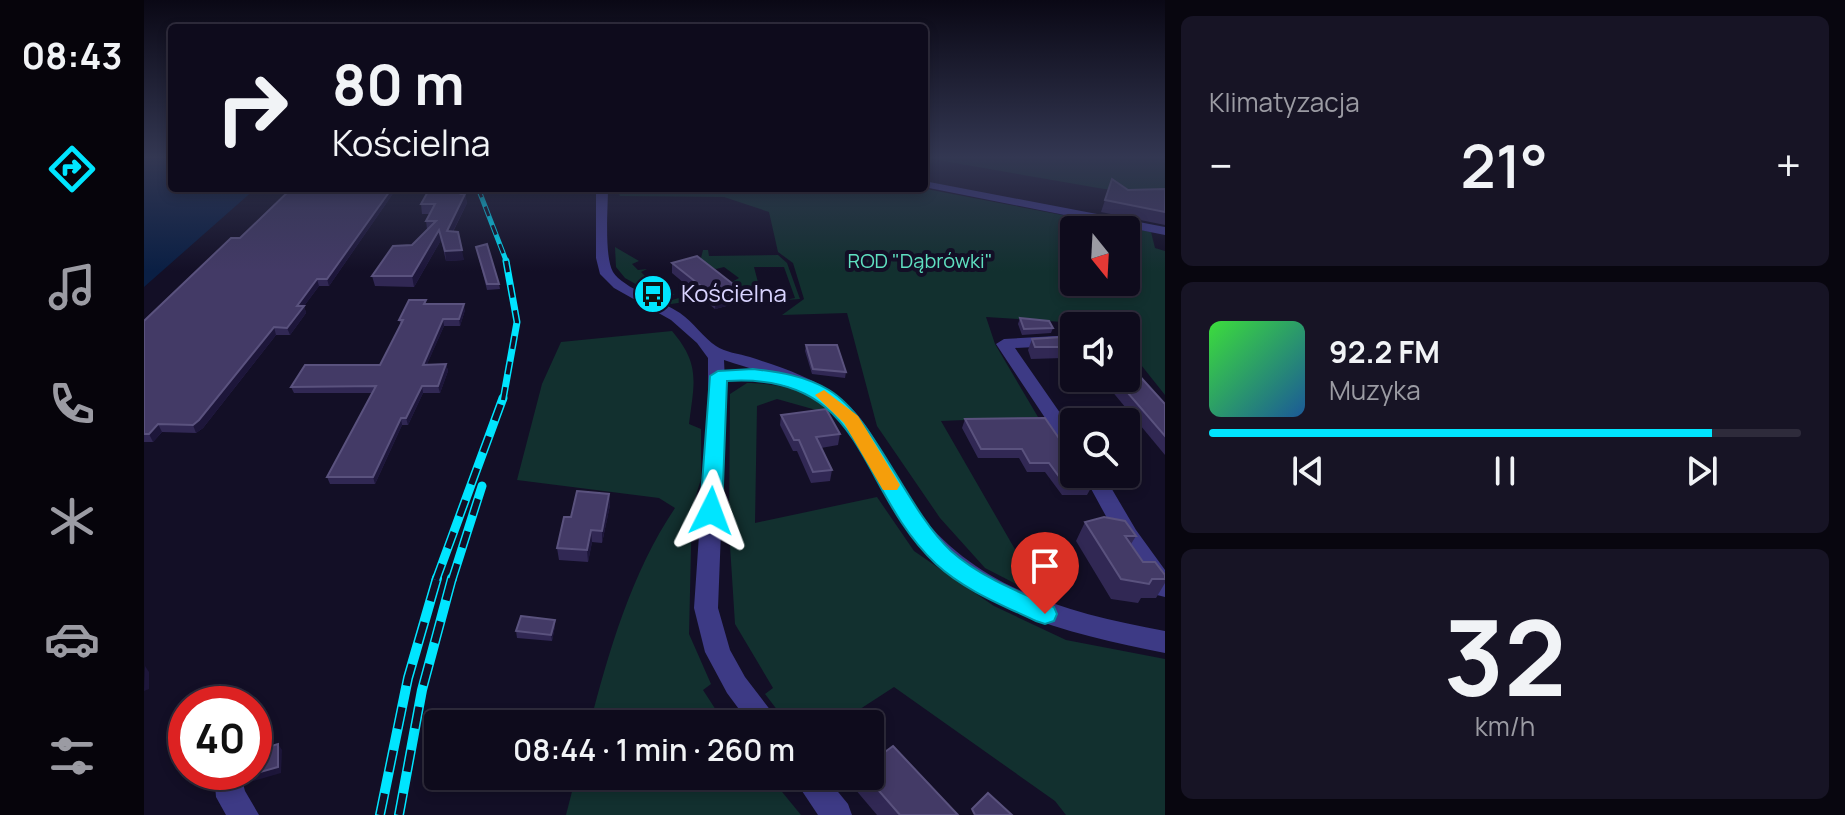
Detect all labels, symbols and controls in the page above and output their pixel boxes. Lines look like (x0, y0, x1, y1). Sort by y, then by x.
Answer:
text: 08:43 (22, 31, 122, 80)
text: 80 m (332, 45, 465, 122)
icon: right (200, 56, 304, 160)
text: Klimatyzacja (1209, 84, 1360, 120)
text: Kościelna (332, 118, 491, 167)
text: 21° (1460, 124, 1548, 206)
text: − (1209, 135, 1233, 195)
text: + (1776, 135, 1801, 195)
icon: directions (44, 141, 100, 197)
north arrow (1060, 216, 1140, 296)
map controls (1060, 216, 1140, 488)
park label: ROD "Dąbrówki" (848, 247, 992, 274)
icon: music (44, 259, 100, 315)
bus stop icon: Kościelna (632, 273, 674, 315)
place label: Kościelna (681, 276, 787, 309)
button: sound (1060, 312, 1140, 392)
text: 92.2 FM (1329, 331, 1440, 372)
text: Muzyka (1329, 372, 1421, 408)
icon: phone (44, 376, 100, 432)
button: search (1060, 408, 1140, 488)
icon: previous (1286, 449, 1330, 493)
icon: pause (1483, 449, 1527, 493)
icon: next (1680, 449, 1724, 493)
position arrow (669, 469, 753, 553)
icon: climate (44, 493, 100, 549)
pin (1011, 532, 1079, 614)
icon: arrive (1023, 544, 1067, 588)
text: 32 (1444, 585, 1566, 727)
icon: car (44, 611, 100, 667)
speed limit sign: 40 (168, 686, 272, 790)
text: km/h (1475, 708, 1535, 744)
icon: filters (44, 728, 100, 784)
text: 08:44 · 1 min · 260 m (513, 729, 795, 770)

